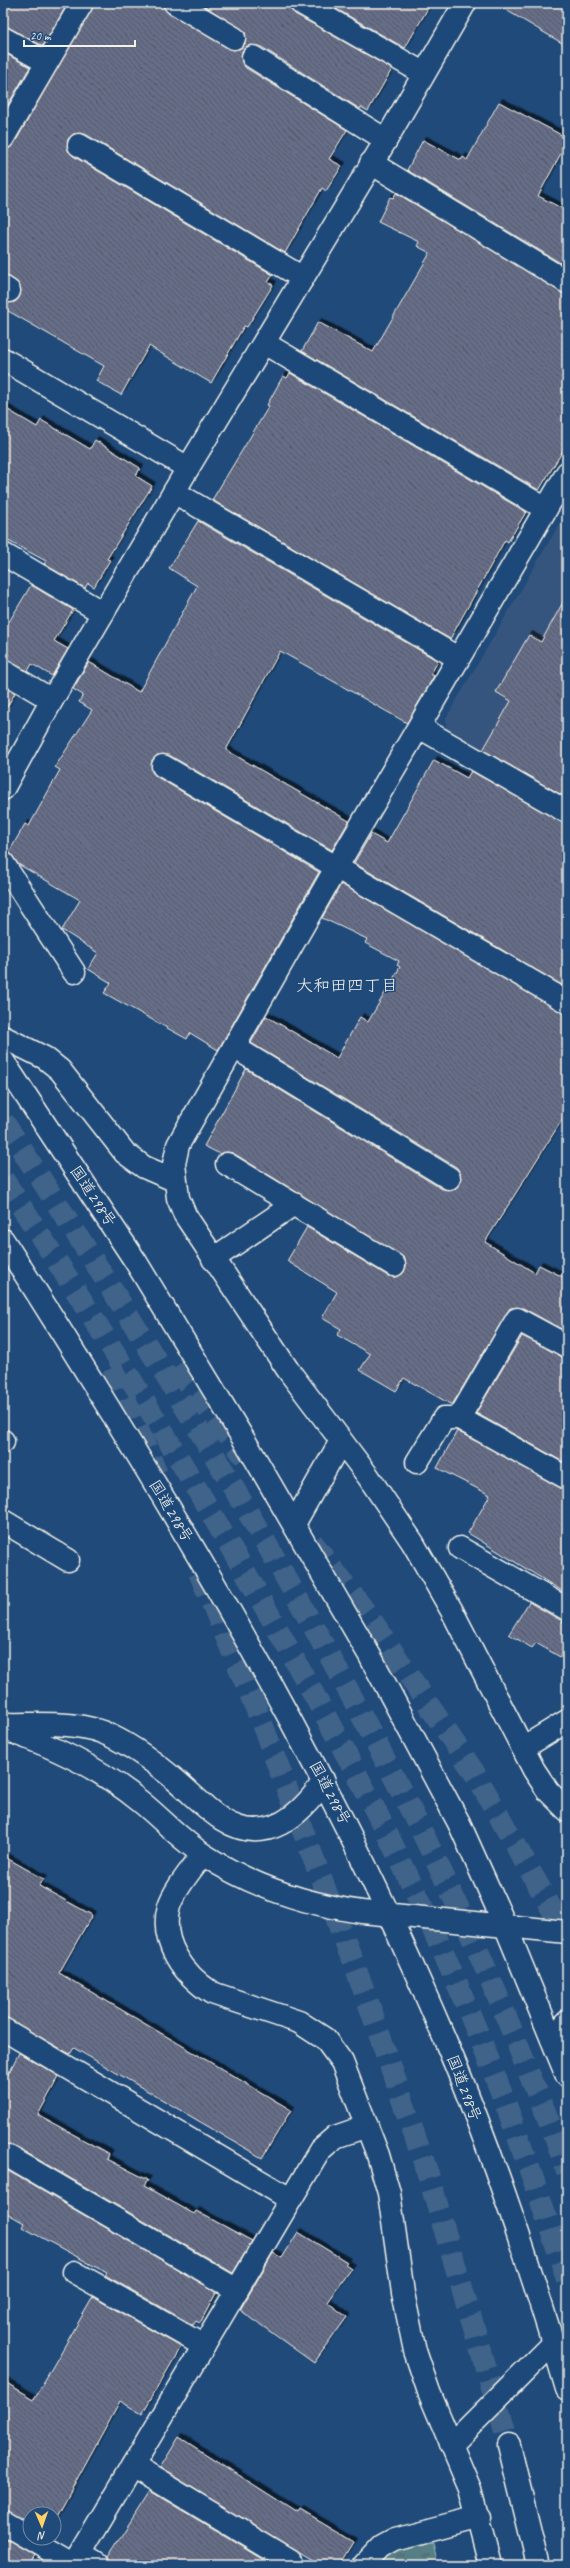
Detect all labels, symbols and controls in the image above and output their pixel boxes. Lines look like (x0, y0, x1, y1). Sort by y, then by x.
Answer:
scale bar (24, 22, 135, 48)
text: 20 m (30, 28, 52, 44)
district label: 大和田四丁目 (296, 975, 398, 996)
street label: 国道298号 (65, 1162, 121, 1230)
street label: 国道298号 (145, 1476, 197, 1546)
street label: 国道298号 (305, 1758, 355, 1828)
street label: 国道298号 (442, 2052, 486, 2124)
north arrow (22, 2506, 62, 2546)
text: N (37, 2529, 46, 2543)

